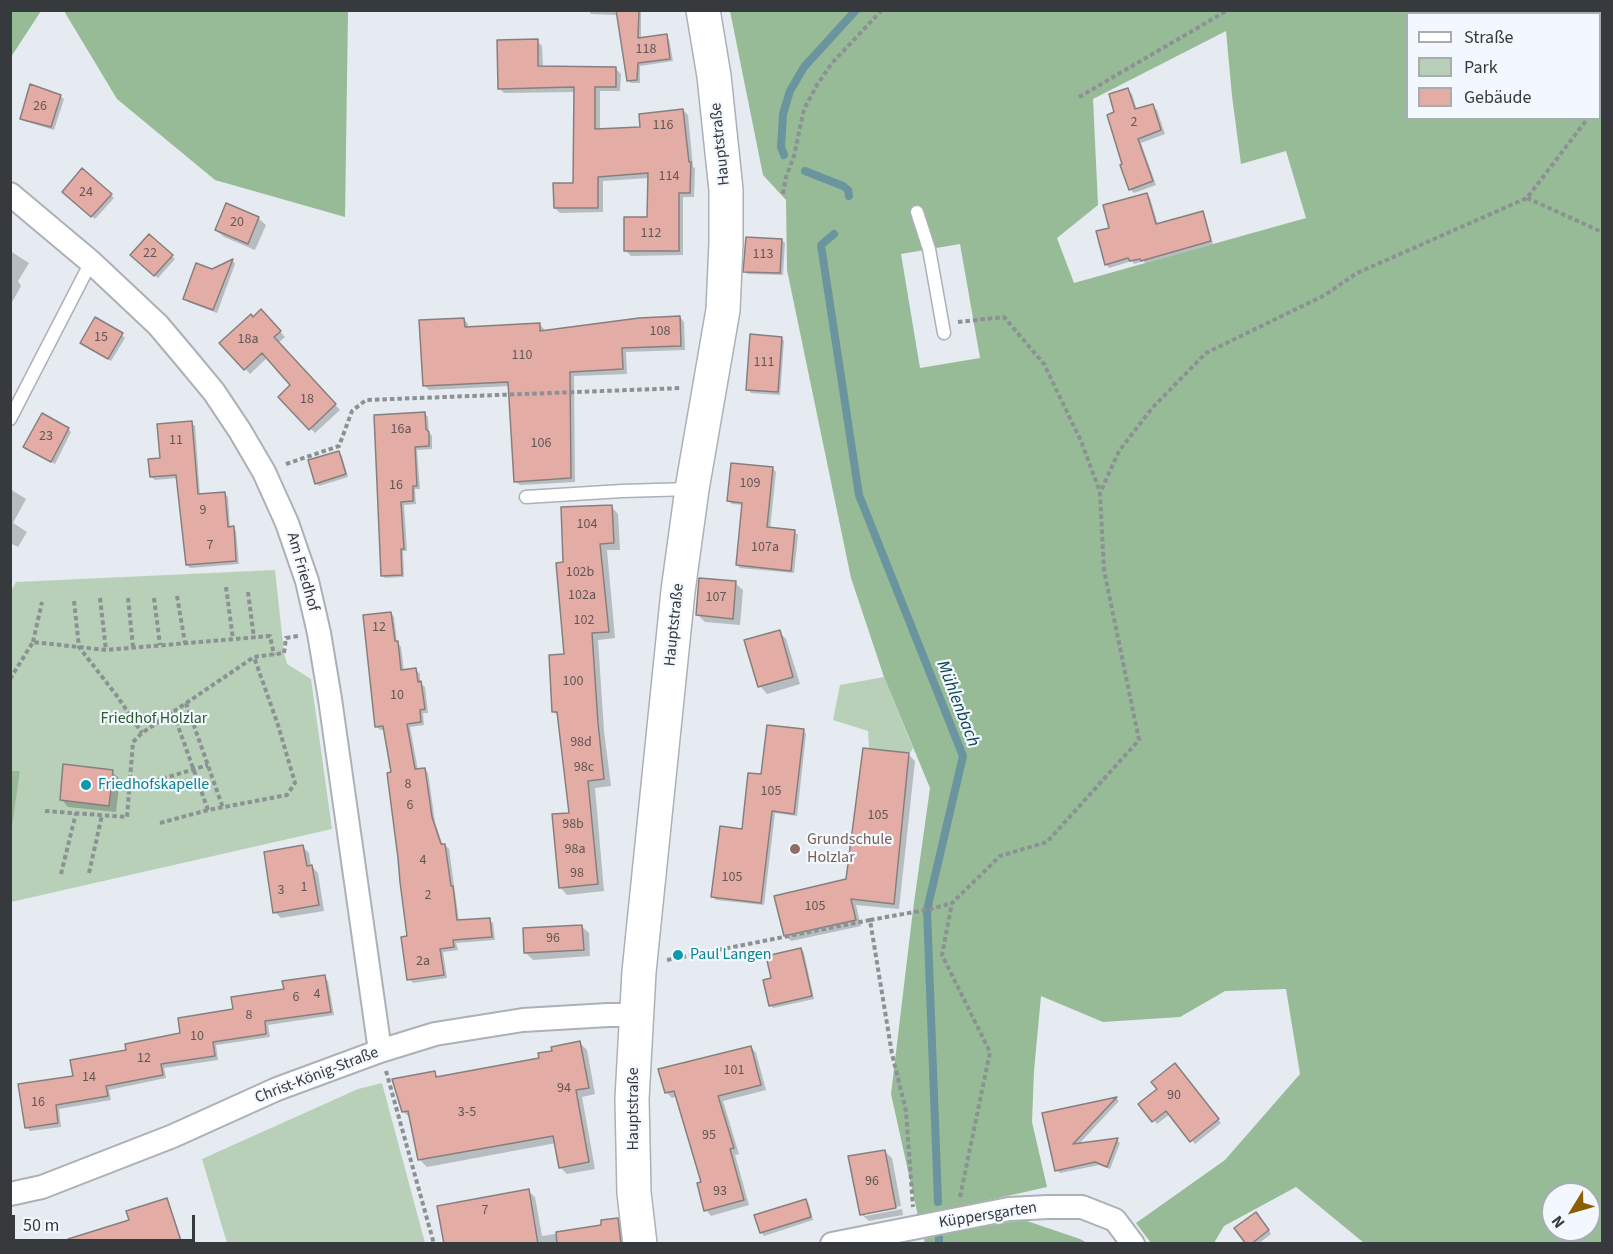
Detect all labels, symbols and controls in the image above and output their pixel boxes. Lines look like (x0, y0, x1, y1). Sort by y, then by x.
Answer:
legend (1406, 12, 1601, 120)
text: Straße (1464, 25, 1513, 50)
house number: 118 (636, 42, 656, 58)
text: Park (1464, 55, 1498, 80)
text: Gebäude (1464, 85, 1532, 110)
house number: 26 (33, 99, 47, 115)
street label: Hauptstraße (707, 102, 735, 186)
house number: 2 (1131, 115, 1137, 131)
house number: 116 (653, 118, 673, 134)
house number: 114 (659, 169, 679, 185)
house number: 24 (79, 185, 93, 201)
house number: 20 (230, 215, 244, 231)
house number: 112 (641, 226, 661, 242)
house number: 22 (143, 246, 157, 262)
house number: 113 (753, 247, 773, 263)
house number: 108 (650, 324, 670, 340)
house number: 15 (94, 330, 108, 346)
house number: 18a (238, 332, 258, 348)
house number: 110 (512, 348, 532, 364)
house number: 111 (754, 355, 774, 371)
house number: 18 (300, 392, 314, 408)
house number: 16a (391, 422, 411, 438)
house number: 23 (39, 429, 53, 445)
house number: 11 (169, 433, 183, 449)
house number: 106 (531, 436, 551, 452)
house number: 109 (740, 476, 760, 492)
house number: 16 (389, 478, 403, 494)
house number: 9 (200, 503, 206, 519)
house number: 104 (577, 517, 597, 533)
street label: Am Friedhof (282, 530, 322, 614)
house number: 7 (207, 538, 213, 554)
house number: 107a (751, 540, 779, 556)
house number: 102b (566, 565, 594, 581)
street label: Hauptstraße (661, 583, 689, 667)
house number: 102a (568, 588, 596, 604)
house number: 107 (706, 590, 726, 606)
house number: 102 (574, 613, 594, 629)
house number: 12 (372, 620, 386, 636)
water label: Mühlenbach (931, 658, 983, 750)
house number: 100 (563, 674, 583, 690)
house number: 10 (390, 688, 404, 704)
park label: Friedhof Holzlar (101, 709, 207, 729)
house number: 98d (570, 735, 592, 751)
house number: 98c (574, 760, 594, 776)
place label: Friedhofskapelle (98, 775, 209, 795)
house number: 8 (405, 777, 411, 793)
marker: Friedhofskapelle (79, 778, 93, 792)
house number: 105 (761, 784, 781, 800)
house number: 6 (407, 798, 413, 814)
house number: 105 (868, 808, 888, 824)
house number: 98b (562, 817, 584, 833)
place label: Grundschule Holzlar (807, 830, 892, 868)
house number: 98a (565, 842, 585, 858)
marker: Grundschule Holzlar (788, 842, 802, 856)
house number: 4 (420, 853, 426, 869)
house number: 98 (570, 866, 584, 882)
house number: 105 (722, 870, 742, 886)
house number: 1 (301, 880, 307, 896)
house number: 3 (278, 883, 284, 899)
house number: 2 (425, 888, 431, 904)
house number: 105 (805, 899, 825, 915)
house number: 96 (546, 931, 560, 947)
place label: Paul Langen (690, 945, 772, 965)
marker: Paul Langen (671, 948, 685, 962)
house number: 2a (416, 954, 430, 970)
house number: 4 (314, 987, 320, 1003)
house number: 6 (293, 990, 299, 1006)
house number: 8 (246, 1008, 252, 1024)
house number: 10 (190, 1029, 204, 1045)
street label: Christ-König-Straße (252, 1044, 382, 1108)
house number: 12 (137, 1051, 151, 1067)
house number: 101 (724, 1063, 744, 1079)
street label: Hauptstraße (624, 1067, 644, 1151)
house number: 14 (82, 1070, 96, 1086)
house number: 94 (557, 1081, 571, 1097)
house number: 90 (1167, 1088, 1181, 1104)
house number: 16 (31, 1095, 45, 1111)
house number: 3-5 (458, 1105, 476, 1121)
house number: 95 (702, 1128, 716, 1144)
house number: 96 (865, 1174, 879, 1190)
north arrow (1541, 1182, 1601, 1242)
house number: 93 (713, 1184, 727, 1200)
street label: Küppersgarten (938, 1199, 1038, 1233)
scale bar (15, 1203, 198, 1241)
house number: 7 (482, 1203, 488, 1219)
text: N (1546, 1211, 1570, 1233)
text: 50 m (23, 1213, 59, 1238)

